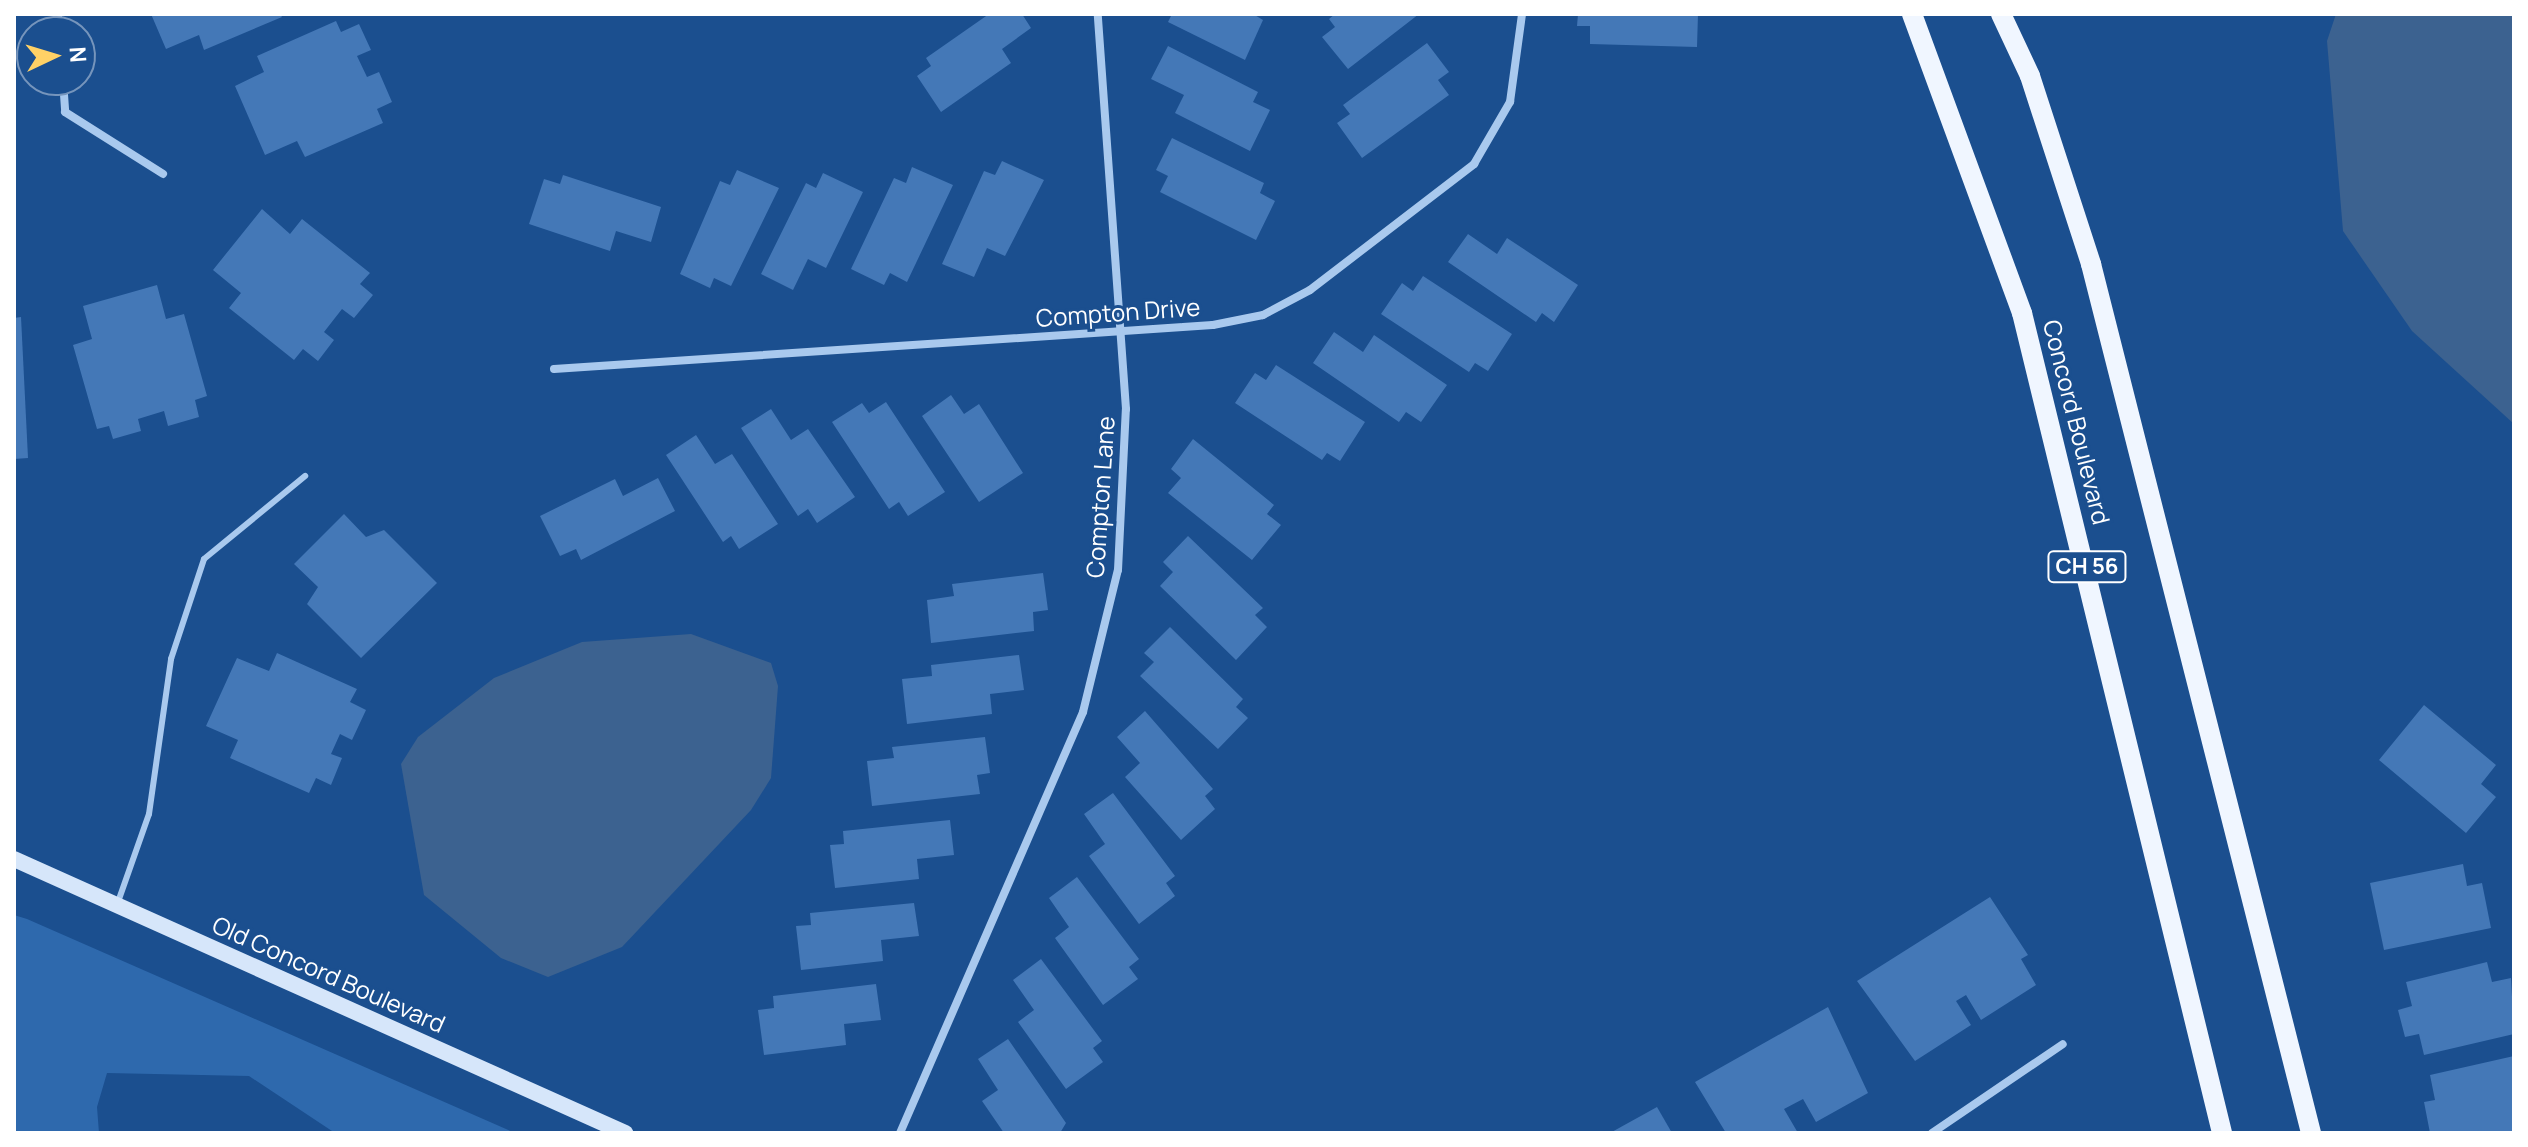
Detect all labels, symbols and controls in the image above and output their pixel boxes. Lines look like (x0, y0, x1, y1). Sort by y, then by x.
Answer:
north arrow (16, 16, 96, 96)
text: N (62, 46, 93, 63)
street label: Compton Drive (1035, 292, 1201, 332)
street label: Concord Boulevard (2038, 317, 2116, 527)
street label: Compton Lane (1080, 415, 1120, 579)
road number: CH 56 (2047, 549, 2127, 585)
street label: Old Concord Boulevard (208, 910, 450, 1038)

